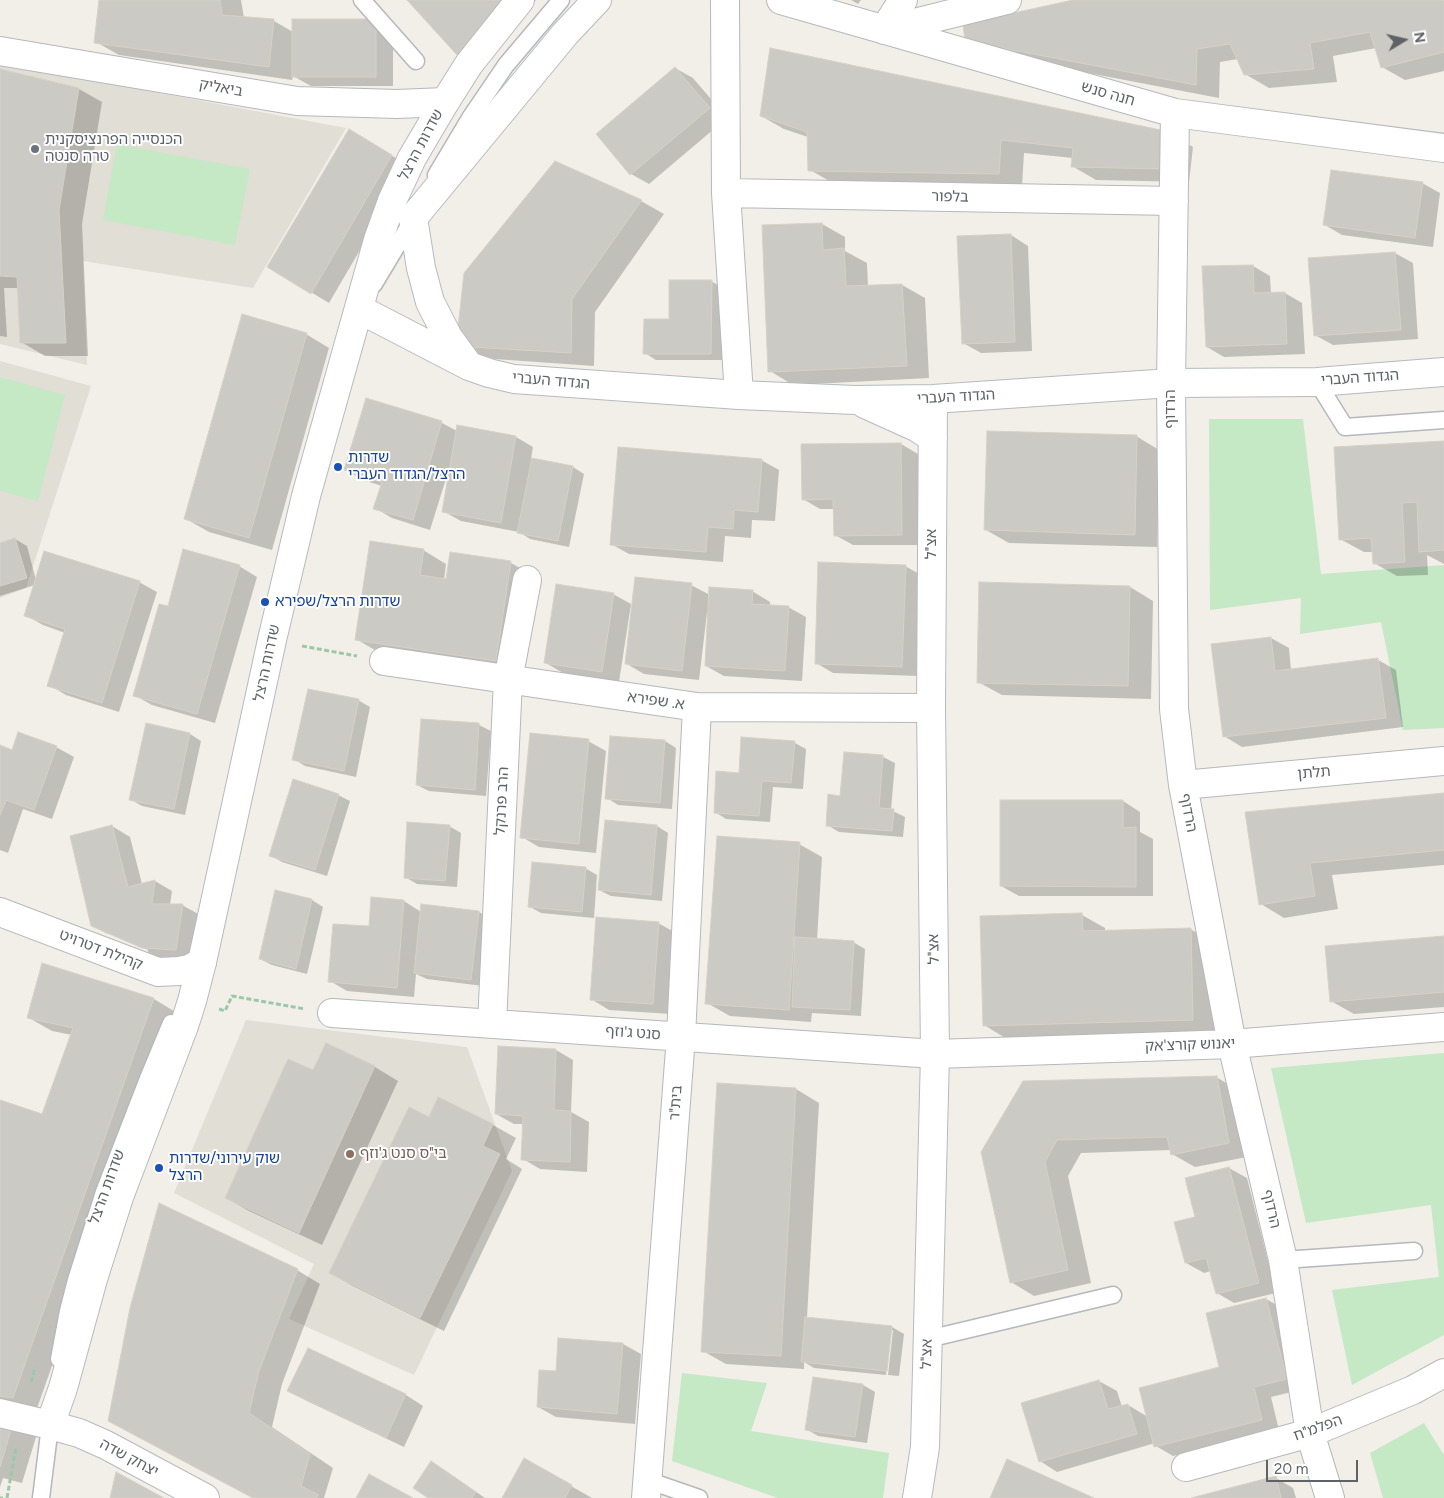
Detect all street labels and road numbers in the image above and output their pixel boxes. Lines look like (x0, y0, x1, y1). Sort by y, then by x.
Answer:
street label: ביאליק (198, 75, 244, 101)
street label: חנה סנש (1079, 78, 1137, 110)
street label: שדרות הרצל (395, 106, 447, 184)
street label: בלפור (931, 188, 969, 206)
street label: הגדוד העברי (1320, 366, 1400, 390)
street label: הגדוד העברי (511, 369, 591, 393)
street label: הגדוד העברי (916, 386, 996, 408)
street label: הרדוף (1162, 389, 1180, 429)
street label: אצ"ל (923, 529, 941, 559)
street label: שדרות הרצל (250, 623, 284, 703)
street label: א. שפירא (626, 688, 686, 714)
street label: תלתן (1297, 763, 1331, 783)
street label: הרב פרנקל (491, 766, 513, 836)
street label: הרדוף (1175, 792, 1201, 834)
street label: קהילת דטרויט (57, 926, 145, 974)
street label: אצ"ל (925, 934, 943, 964)
street label: סנט ג'וזף (605, 1022, 661, 1044)
street label: יאנוש קורצ'אק (1144, 1034, 1236, 1056)
street label: בית"ר (666, 1085, 686, 1121)
street label: שדרות הרצל (85, 1147, 129, 1227)
street label: הרדוף (1258, 1188, 1284, 1230)
street label: אצ"ל (918, 1339, 936, 1369)
street label: הפלמ"ח (1291, 1411, 1345, 1445)
street label: יצחק שדה (97, 1435, 161, 1481)

